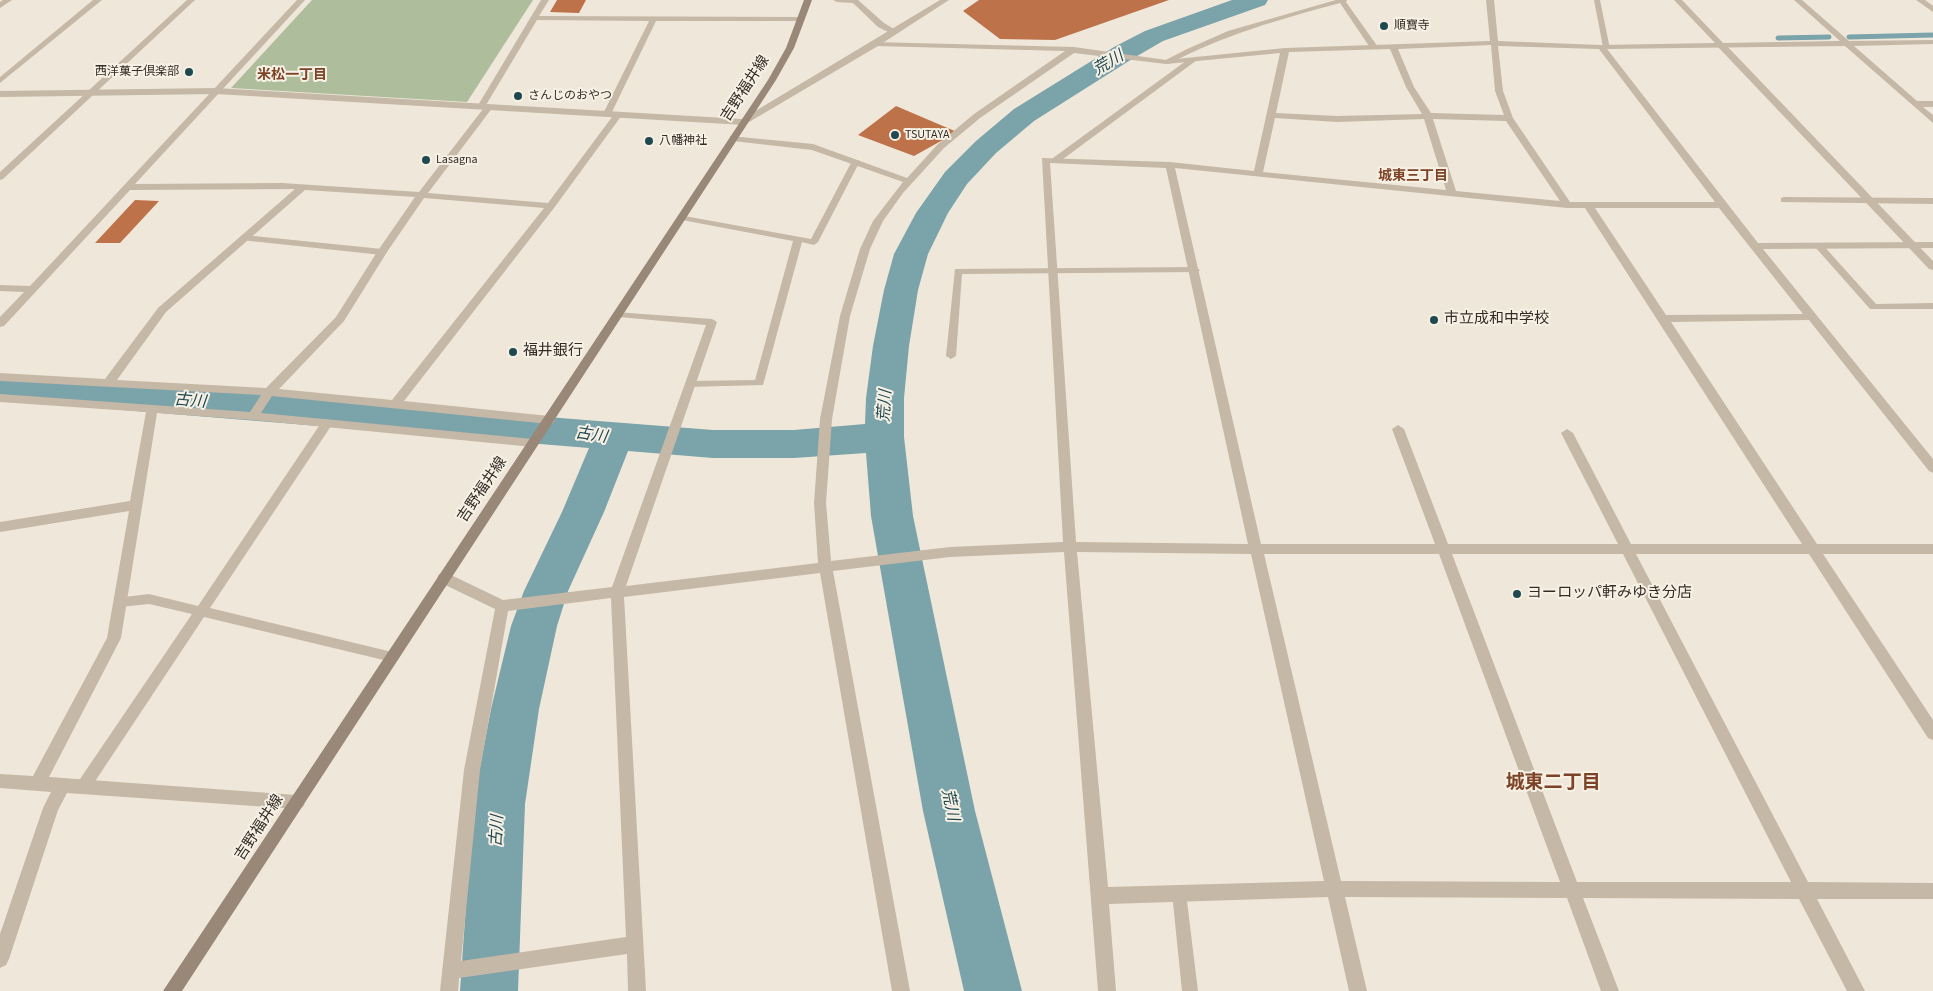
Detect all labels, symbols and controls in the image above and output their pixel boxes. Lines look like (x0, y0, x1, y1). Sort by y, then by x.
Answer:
place label: 順寶寺 (1394, 19, 1430, 33)
marker: 順寶寺 (1378, 20, 1390, 32)
water label: 荒川 (1090, 48, 1128, 80)
street label: 吉野福井線 (718, 53, 774, 125)
place label: 西洋菓子倶楽部 (95, 65, 179, 79)
marker: 西洋菓子倶楽部 (183, 66, 195, 78)
district label: 米松一丁目 (257, 68, 327, 84)
place label: さんじのおやつ (528, 89, 612, 103)
marker: さんじのおやつ (512, 90, 524, 102)
place label: TSUTAYA (905, 128, 949, 142)
marker: TSUTAYA (889, 129, 901, 141)
place label: 八幡神社 (659, 134, 707, 148)
marker: 八幡神社 (643, 135, 655, 147)
place label: Lasagna (436, 153, 478, 167)
marker: Lasagna (420, 154, 432, 166)
district label: 城東三丁目 (1378, 169, 1448, 185)
place label: 市立成和中学校 (1444, 311, 1549, 329)
marker: 市立成和中学校 (1428, 314, 1440, 326)
place label: 福井銀行 (523, 343, 583, 361)
marker: 福井銀行 (507, 346, 519, 358)
water label: 荒川 (875, 389, 897, 423)
water label: 古川 (173, 391, 207, 413)
water label: 古川 (574, 424, 608, 448)
street label: 吉野福井線 (455, 454, 511, 526)
place label: ヨーロッパ軒みゆき分店 (1527, 585, 1692, 603)
marker: ヨーロッパ軒みゆき分店 (1511, 588, 1523, 600)
district label: 城東二丁目 (1506, 773, 1600, 795)
water label: 荒川 (936, 787, 962, 823)
street label: 吉野福井線 (232, 792, 288, 864)
water label: 古川 (488, 815, 508, 847)

